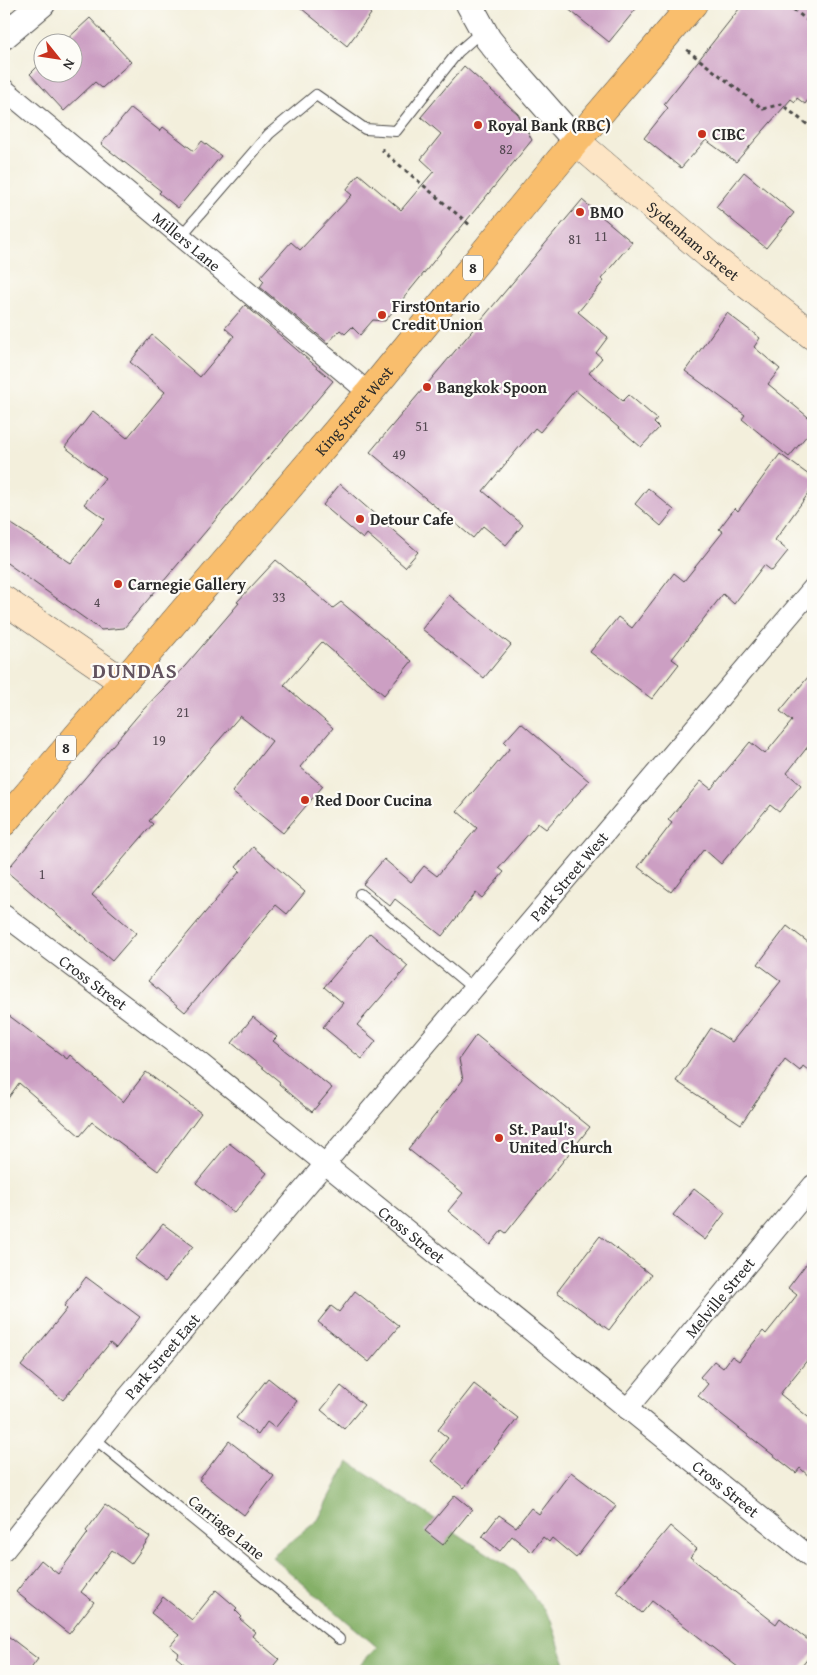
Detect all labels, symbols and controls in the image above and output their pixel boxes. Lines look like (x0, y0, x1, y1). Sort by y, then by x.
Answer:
north arrow (32, 32, 82, 82)
text: N (58, 55, 80, 74)
place label: Royal Bank (RBC) (488, 113, 611, 137)
marker: Royal Bank (RBC) (472, 119, 484, 131)
place label: CIBC (712, 122, 745, 146)
marker: CIBC (696, 128, 708, 140)
house number: 82 (499, 139, 513, 159)
street label: Sydenham Street (642, 195, 745, 287)
place label: BMO (590, 200, 624, 224)
street label: Millers Lane (148, 206, 226, 277)
marker: BMO (574, 206, 586, 218)
house number: 11 (594, 226, 608, 246)
house number: 81 (568, 229, 582, 249)
road number: 8 (463, 256, 483, 280)
place label: FirstOntario Credit Union (392, 294, 483, 336)
marker: FirstOntario Credit Union (376, 309, 388, 321)
street label: King Street West (309, 360, 399, 461)
place label: Bangkok Spoon (437, 375, 547, 399)
marker: Bangkok Spoon (421, 381, 433, 393)
house number: 51 (415, 416, 429, 436)
house number: 49 (392, 444, 406, 464)
place label: Detour Cafe (370, 507, 454, 531)
marker: Detour Cafe (354, 513, 366, 525)
place label: Carnegie Gallery (128, 572, 247, 596)
marker: Carnegie Gallery (112, 578, 124, 590)
house number: 33 (272, 587, 286, 607)
house number: 4 (94, 592, 101, 612)
district label: DUNDAS (92, 655, 178, 686)
house number: 21 (176, 702, 190, 722)
house number: 19 (152, 730, 166, 750)
road number: 8 (56, 736, 76, 760)
place label: Red Door Cucina (315, 788, 433, 812)
marker: Red Door Cucina (299, 794, 311, 806)
street label: Park Street West (524, 826, 614, 926)
house number: 1 (39, 864, 45, 884)
street label: Cross Street (54, 949, 133, 1016)
place label: St. Paul's United Church (509, 1117, 613, 1159)
marker: St. Paul's United Church (493, 1132, 505, 1144)
street label: Cross Street (373, 1200, 451, 1269)
street label: Melville Street (679, 1252, 760, 1343)
street label: Park Street East (119, 1308, 206, 1404)
street label: Cross Street (687, 1454, 765, 1523)
street label: Carriage Lane (184, 1489, 270, 1565)

